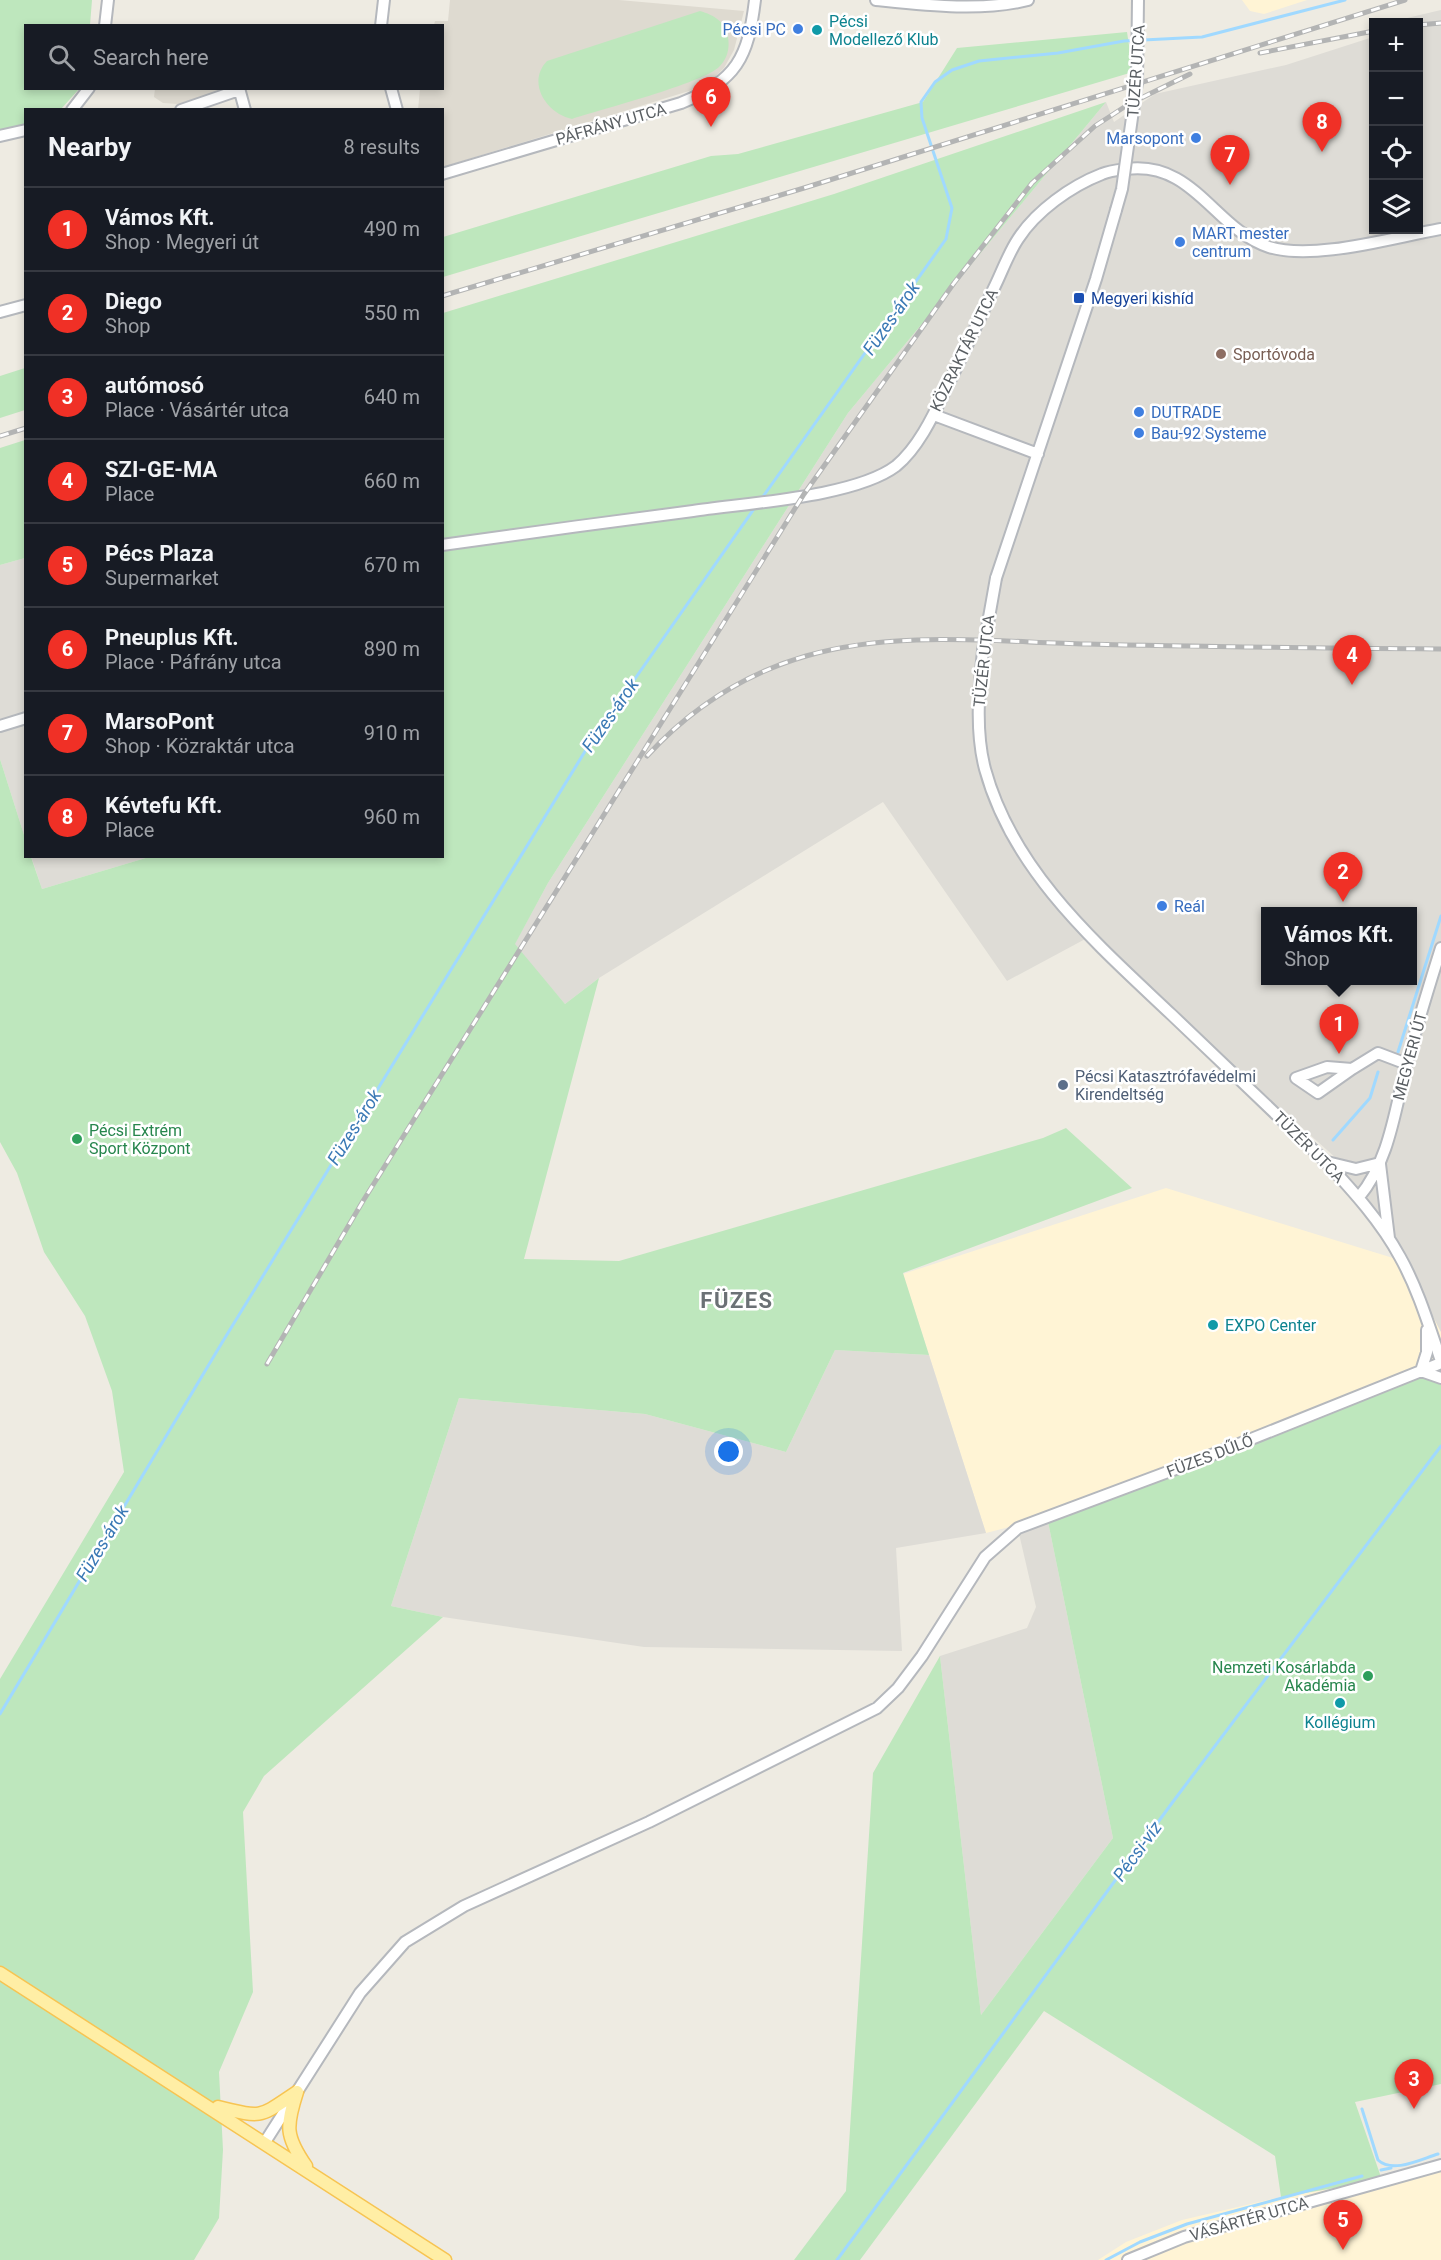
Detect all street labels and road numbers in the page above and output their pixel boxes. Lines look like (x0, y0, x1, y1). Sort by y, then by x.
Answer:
street label: TÜZÉR UTCA (1123, 23, 1149, 118)
street label: PÁFRÁNY UTCA (554, 99, 669, 149)
street label: KÖZRAKTÁR UTCA (926, 285, 1002, 415)
street label: TÜZÉR UTCA (970, 613, 998, 708)
street label: MEGYERI ÚT (1389, 1009, 1431, 1102)
street label: TÜZÉR UTCA (1269, 1107, 1349, 1187)
street label: FÜZES DŰLŐ (1164, 1430, 1256, 1481)
street label: VÁSÁRTÉR UTCA (1188, 2193, 1311, 2245)

